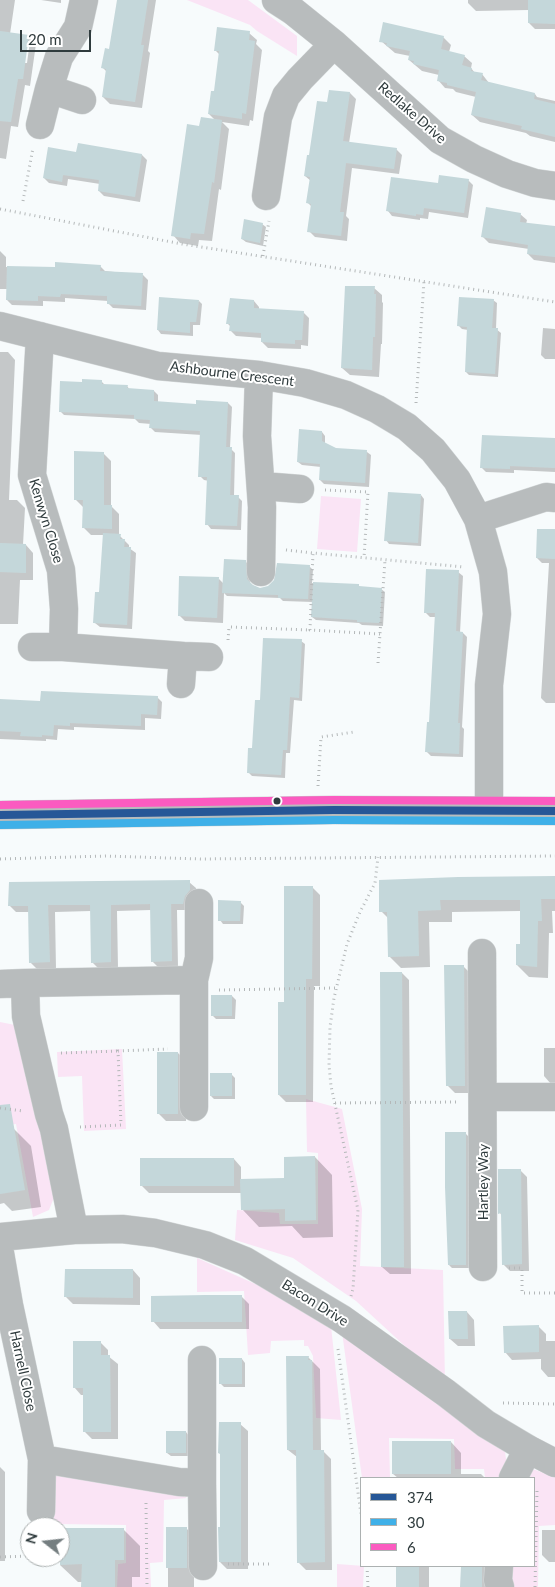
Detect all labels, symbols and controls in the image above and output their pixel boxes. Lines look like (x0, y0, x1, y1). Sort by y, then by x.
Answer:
scale bar (22, 20, 94, 52)
text: 20 m (28, 30, 62, 48)
street label: Redlake Drive (374, 79, 450, 147)
street label: Ashbourne Crescent (169, 358, 295, 390)
street label: Kenwyn Close (25, 477, 67, 565)
unlabelled marker (272, 796, 282, 806)
street label: Hartley Way (475, 1144, 491, 1220)
street label: Bacon Drive (279, 1276, 351, 1330)
street label: Harnell Close (6, 1329, 40, 1413)
legend (360, 1477, 535, 1567)
text: 374 (407, 1488, 433, 1506)
text: 30 (407, 1513, 424, 1531)
north arrow (20, 1517, 70, 1567)
text: N (21, 1530, 41, 1546)
text: 6 (407, 1538, 416, 1556)

